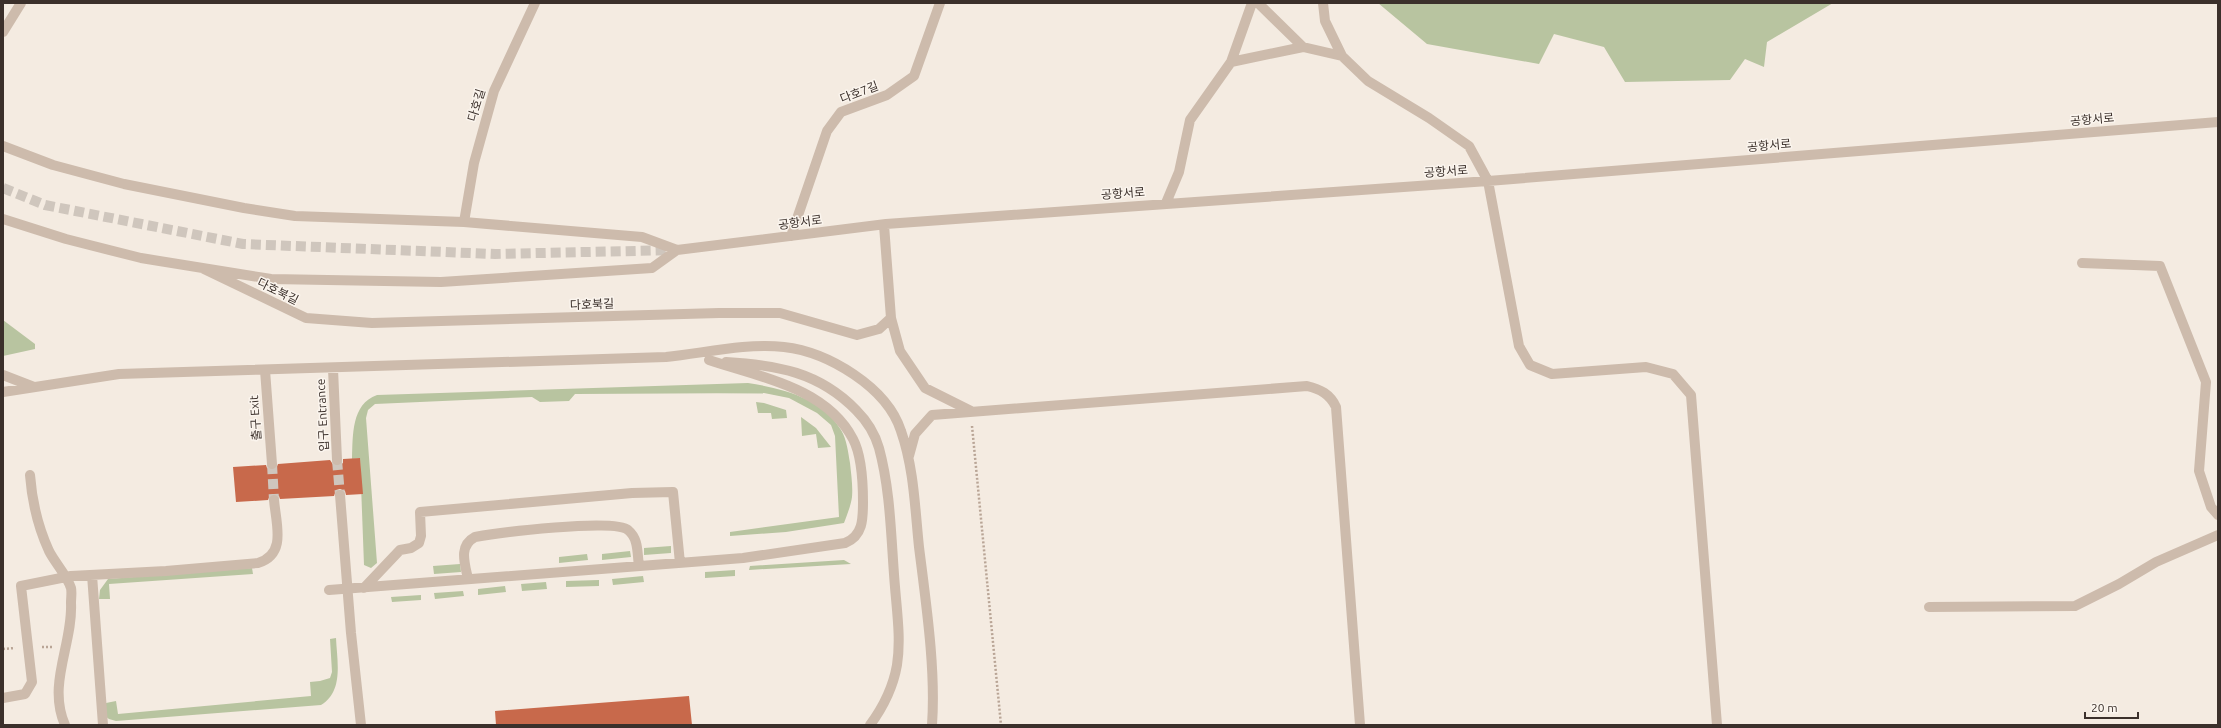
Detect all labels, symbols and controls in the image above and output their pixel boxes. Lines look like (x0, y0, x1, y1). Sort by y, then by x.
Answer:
street label: 다호7길 (838, 79, 880, 105)
street label: 다호길 (465, 87, 487, 123)
street label: 공항서로 (2069, 111, 2115, 127)
street label: 공항서로 (1746, 137, 1792, 153)
street label: 공항서로 (1424, 163, 1468, 179)
street label: 공항서로 (1101, 185, 1145, 201)
street label: 공항서로 (777, 213, 823, 231)
street label: 다호북길 (255, 275, 301, 307)
street label: 다호북길 (570, 297, 614, 311)
street label: 입구 Entrance (314, 378, 330, 452)
street label: 출구 Exit (247, 395, 263, 441)
scale bar (2085, 694, 2138, 720)
text: 20 m (2091, 701, 2118, 714)

